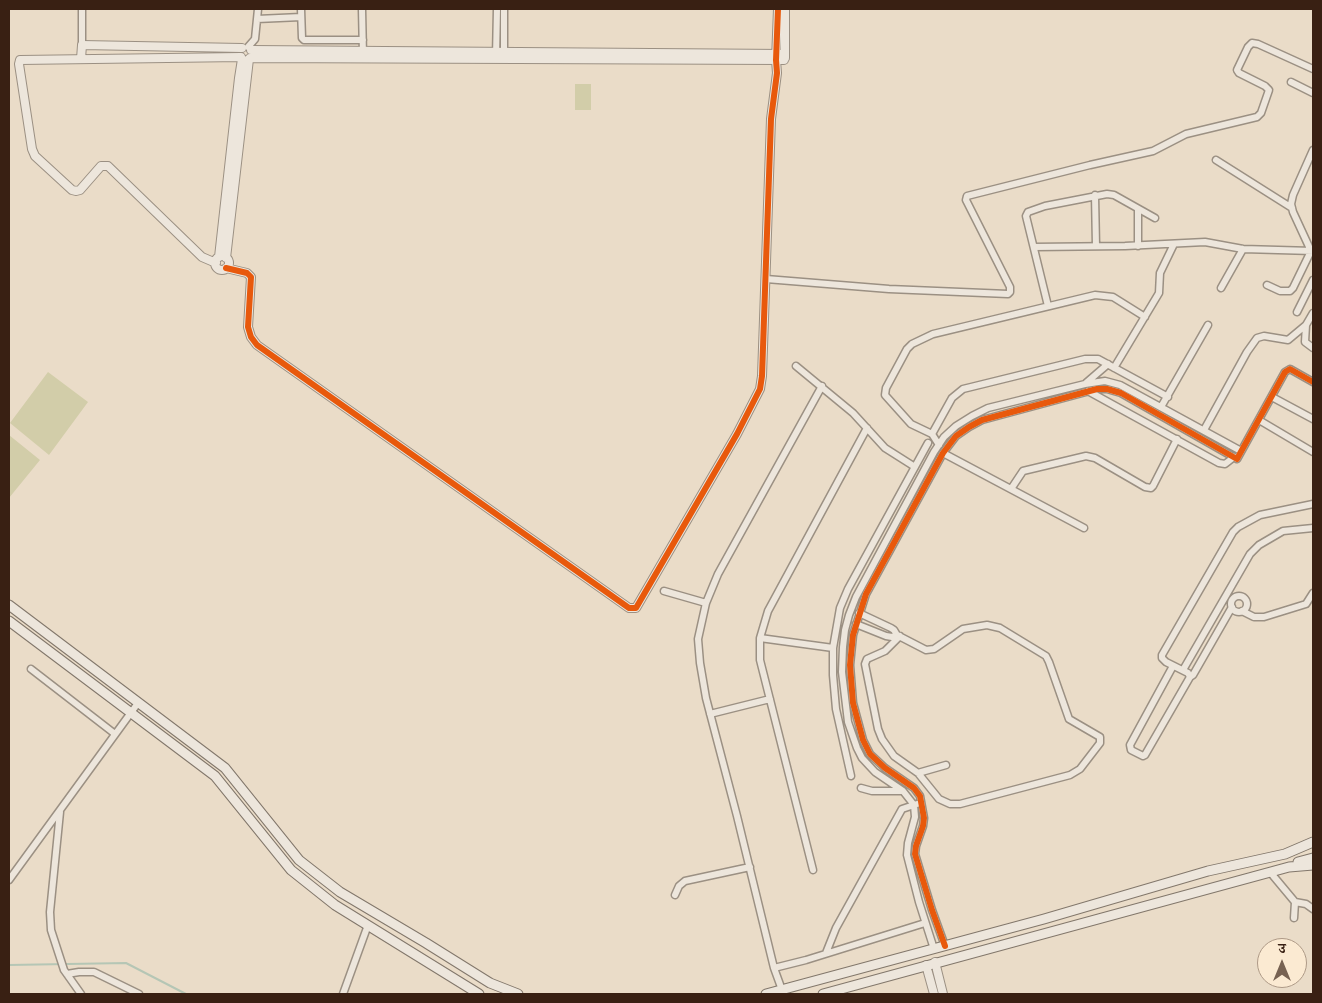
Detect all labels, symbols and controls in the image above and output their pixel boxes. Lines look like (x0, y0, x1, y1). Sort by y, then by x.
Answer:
north arrow (1257, 938, 1307, 988)
text: उ (1278, 940, 1286, 958)

